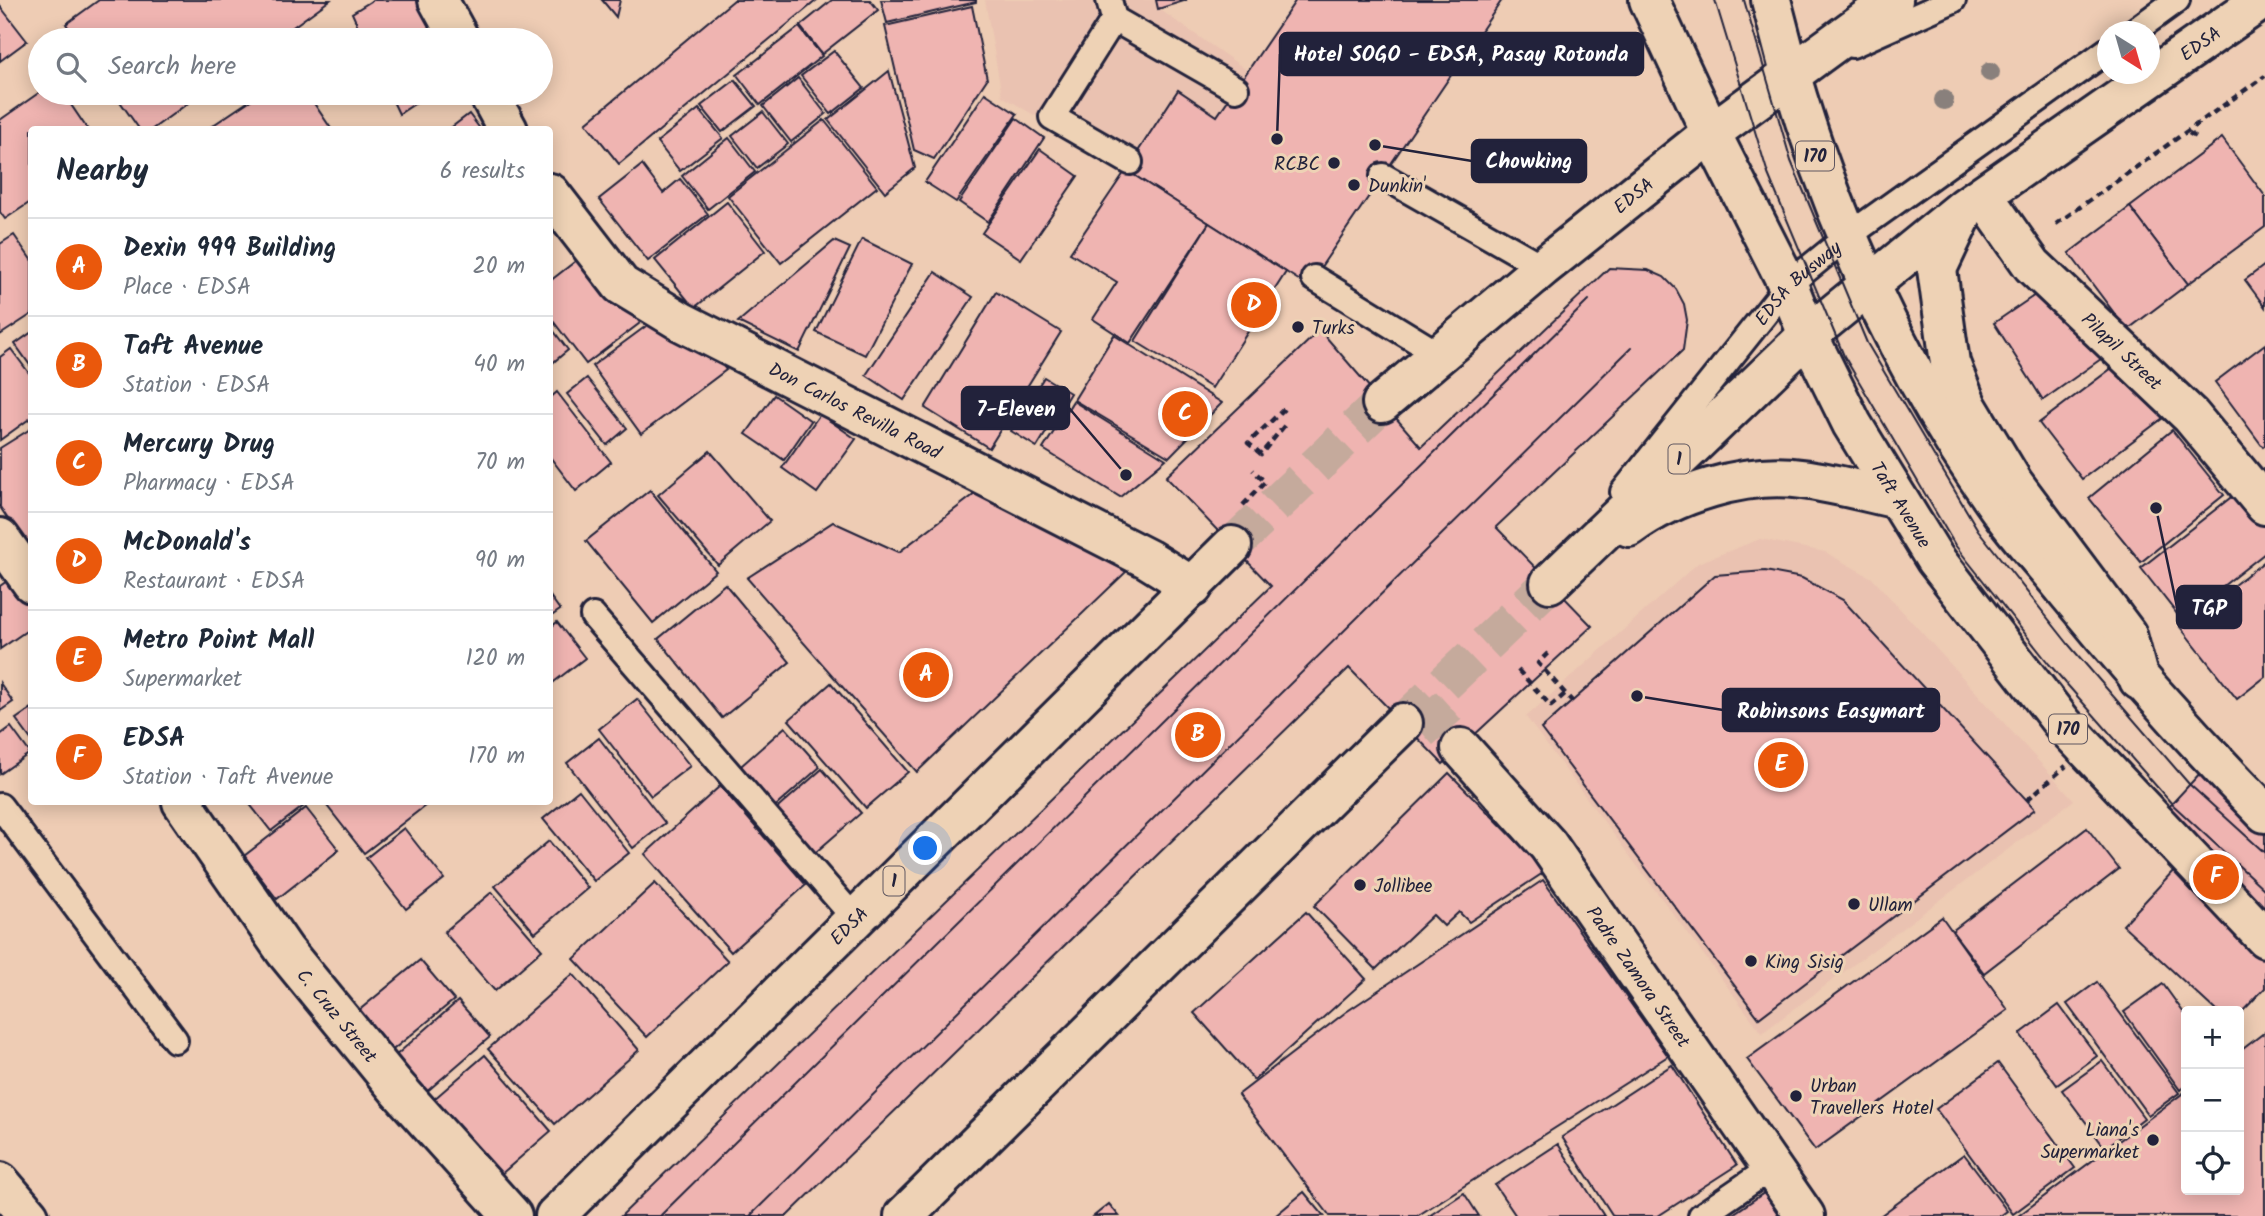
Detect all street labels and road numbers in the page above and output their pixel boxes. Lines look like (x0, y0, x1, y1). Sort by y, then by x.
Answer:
street label: EDSA (2174, 20, 2228, 70)
road number: 170 (1796, 141, 1834, 170)
street label: EDSA (1607, 171, 1661, 222)
street label: EDSA Busway (1748, 233, 1850, 333)
street label: Pilapil Street (2073, 306, 2169, 399)
street label: Don Carlos Revilla Road (763, 355, 947, 469)
road number: 1 (1668, 444, 1690, 474)
street label: Taft Avenue (1862, 456, 1938, 555)
road number: 170 (2049, 714, 2087, 744)
road number: 1 (884, 866, 904, 896)
street label: EDSA (823, 900, 877, 953)
street label: Padre Zamora Street (1577, 900, 1697, 1055)
street label: C. Cruz Street (288, 963, 384, 1071)

